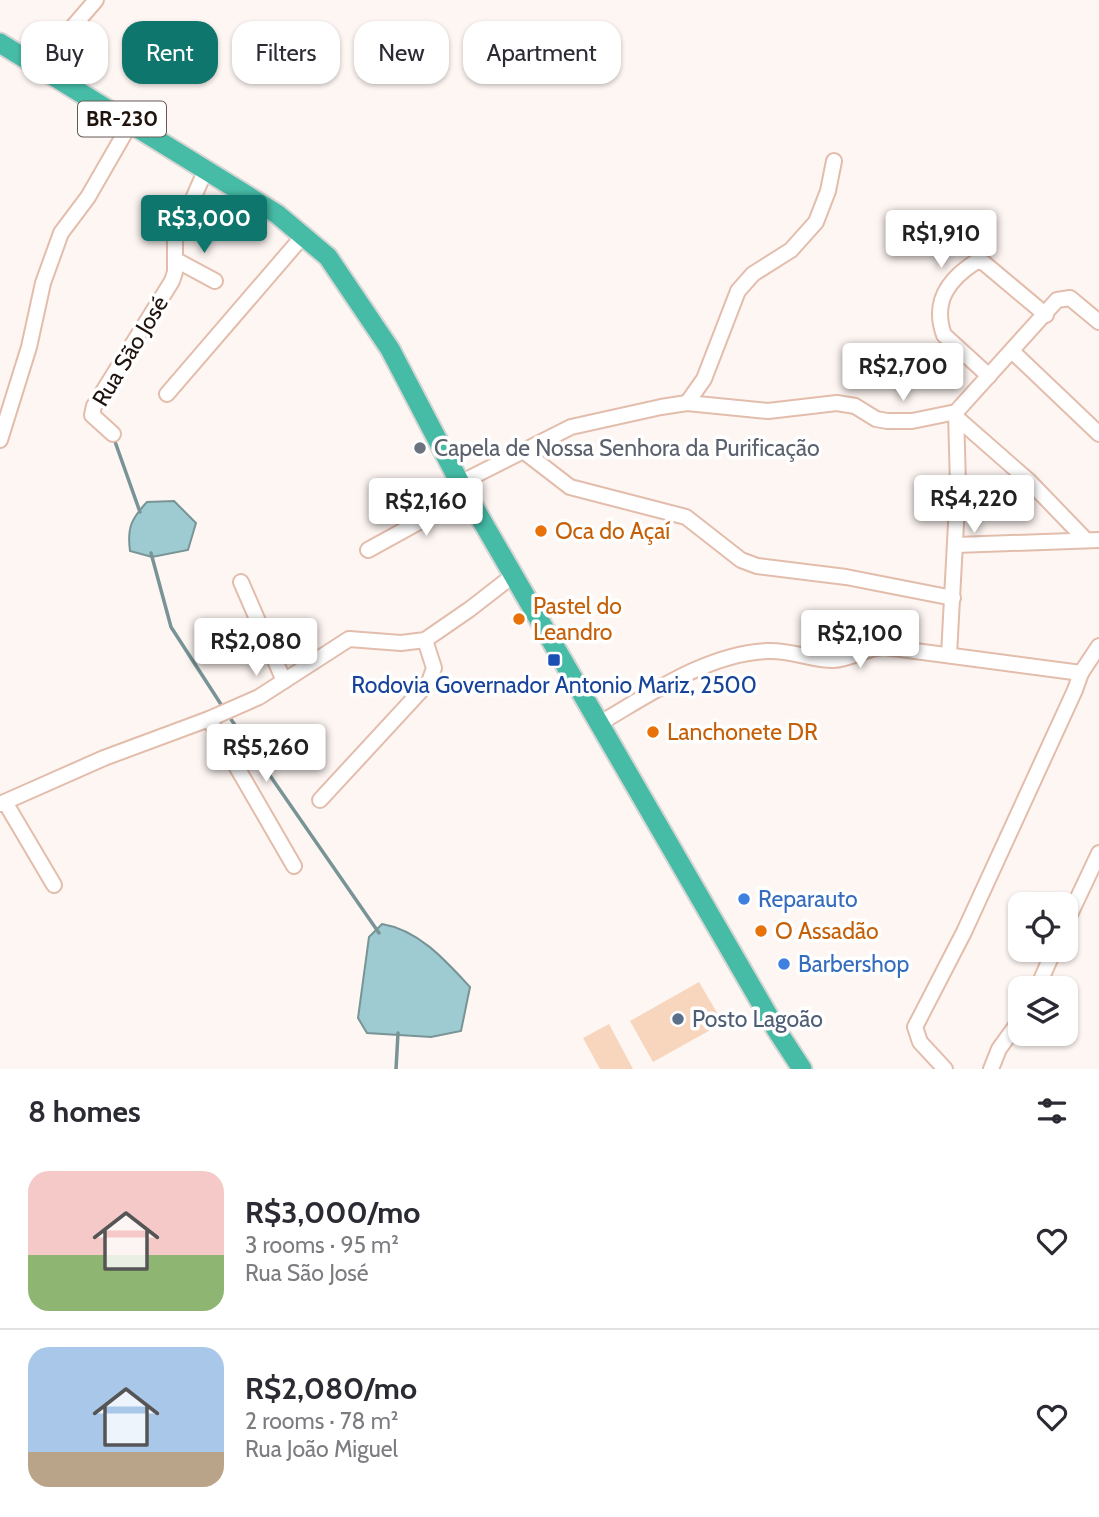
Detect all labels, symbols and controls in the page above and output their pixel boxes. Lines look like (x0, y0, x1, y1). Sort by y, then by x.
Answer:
chip: Buy (21, 21, 108, 84)
chip: Rent (122, 21, 218, 84)
chip: Filters (232, 21, 340, 84)
chip: New (354, 21, 449, 84)
chip: Apartment (463, 21, 621, 84)
road number: BR-230 (78, 102, 166, 136)
pin: R$3,000 (139, 196, 269, 255)
text: R$3,000 (157, 204, 251, 232)
pin: R$1,910 (876, 210, 1006, 270)
text: R$1,910 (902, 219, 980, 247)
street label: Rua São José (86, 291, 174, 411)
pin: R$2,700 (838, 344, 968, 403)
text: R$2,700 (858, 352, 948, 380)
place label: Capela de Nossa Senhora da Purificação (434, 434, 820, 462)
marker: Capela de Nossa Senhora da Purificação (412, 440, 428, 456)
pin: R$4,220 (909, 476, 1039, 535)
pin: R$2,160 (361, 478, 491, 538)
text: R$4,220 (930, 484, 1018, 512)
text: R$2,160 (385, 487, 467, 515)
place label: Oca do Açaí (555, 517, 670, 545)
marker: Oca do Açaí (533, 523, 549, 539)
place label: Pastel do Leandro (533, 592, 622, 646)
pin: R$2,100 (795, 610, 925, 670)
marker: Pastel do Leandro (511, 611, 527, 627)
pin: R$2,080 (191, 618, 321, 678)
text: R$2,100 (817, 619, 903, 647)
text: R$2,080 (210, 627, 302, 655)
marker: Rodovia Governador Antonio Mariz, 2500 (546, 652, 562, 668)
place label: Rodovia Governador Antonio Mariz, 2500 (351, 671, 757, 699)
place label: Lanchonete DR (667, 718, 818, 746)
pin: R$5,260 (201, 724, 331, 784)
marker: Lanchonete DR (645, 724, 661, 740)
text: R$5,260 (223, 733, 309, 761)
place label: Reparauto (758, 885, 858, 913)
marker: Reparauto (736, 891, 752, 907)
map controls (1008, 892, 1078, 1046)
button: locate (1008, 892, 1078, 962)
place label: O Assadão (775, 917, 879, 945)
marker: O Assadão (753, 923, 769, 939)
place label: Barbershop (798, 950, 909, 978)
marker: Barbershop (776, 956, 792, 972)
button: layers (1008, 976, 1078, 1046)
place label: Posto Lagoão (692, 1005, 823, 1033)
marker: Posto Lagoão (670, 1011, 686, 1027)
icon: filters (1033, 1092, 1071, 1130)
text: 8 homes (28, 1093, 141, 1130)
text: R$3,000/mo (245, 1194, 420, 1231)
icon: home (84, 1199, 168, 1283)
icon: heart (1033, 1222, 1071, 1260)
text: 3 rooms · 95 m² (245, 1231, 399, 1259)
text: Rua São José (245, 1259, 369, 1287)
text: R$2,080/mo (245, 1370, 417, 1407)
icon: home (84, 1375, 168, 1459)
icon: heart (1033, 1398, 1071, 1436)
text: 2 rooms · 78 m² (245, 1407, 399, 1435)
text: Rua João Miguel (245, 1435, 398, 1463)

